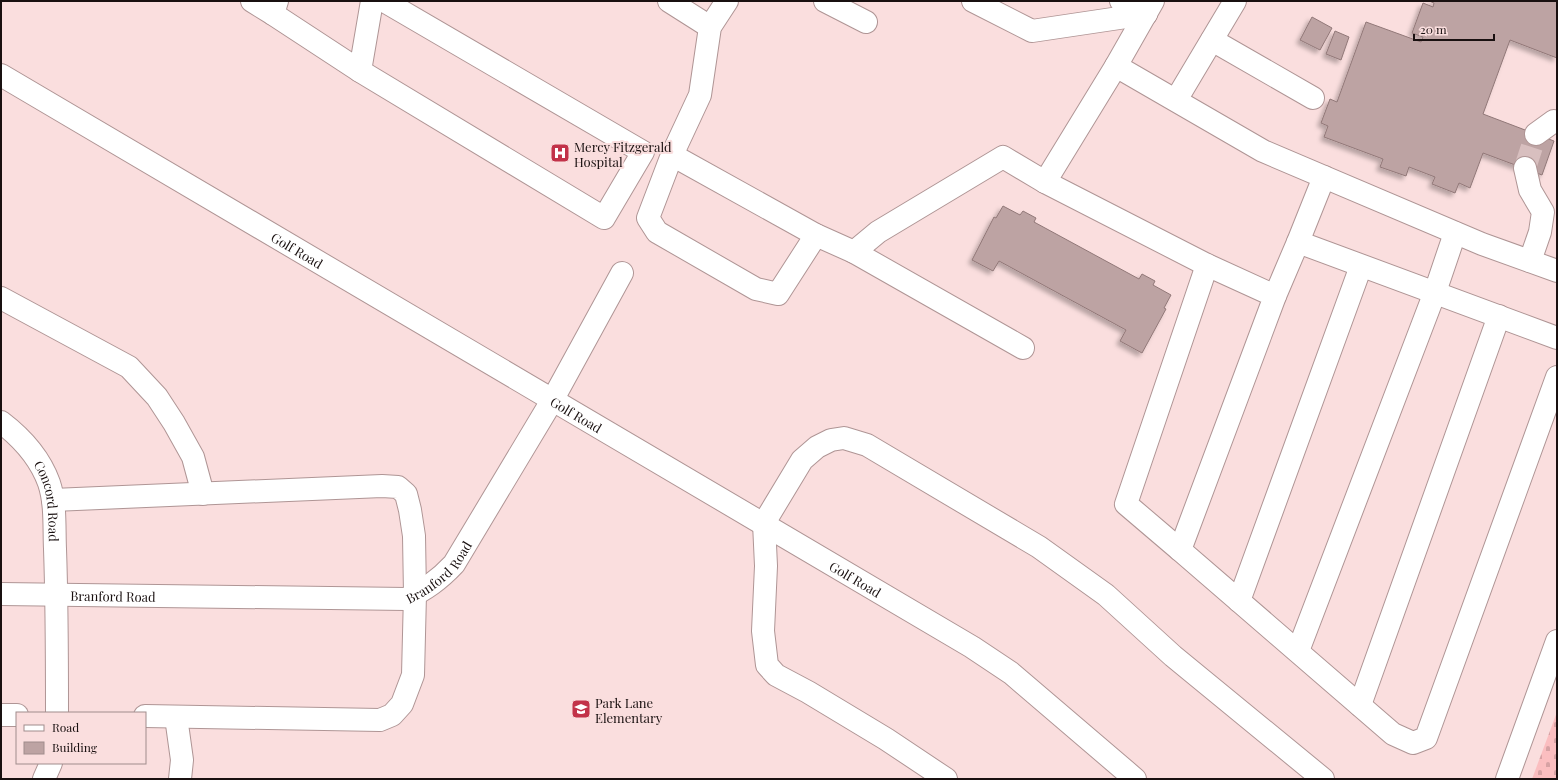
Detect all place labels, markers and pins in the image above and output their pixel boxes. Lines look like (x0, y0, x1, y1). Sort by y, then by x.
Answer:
place label: Mercy Fitzgerald Hospital (574, 138, 672, 170)
hospital icon: Mercy Fitzgerald Hospital (549, 142, 571, 164)
place label: Park Lane Elementary (595, 694, 663, 726)
school or university icon: Park Lane Elementary (570, 698, 592, 720)

